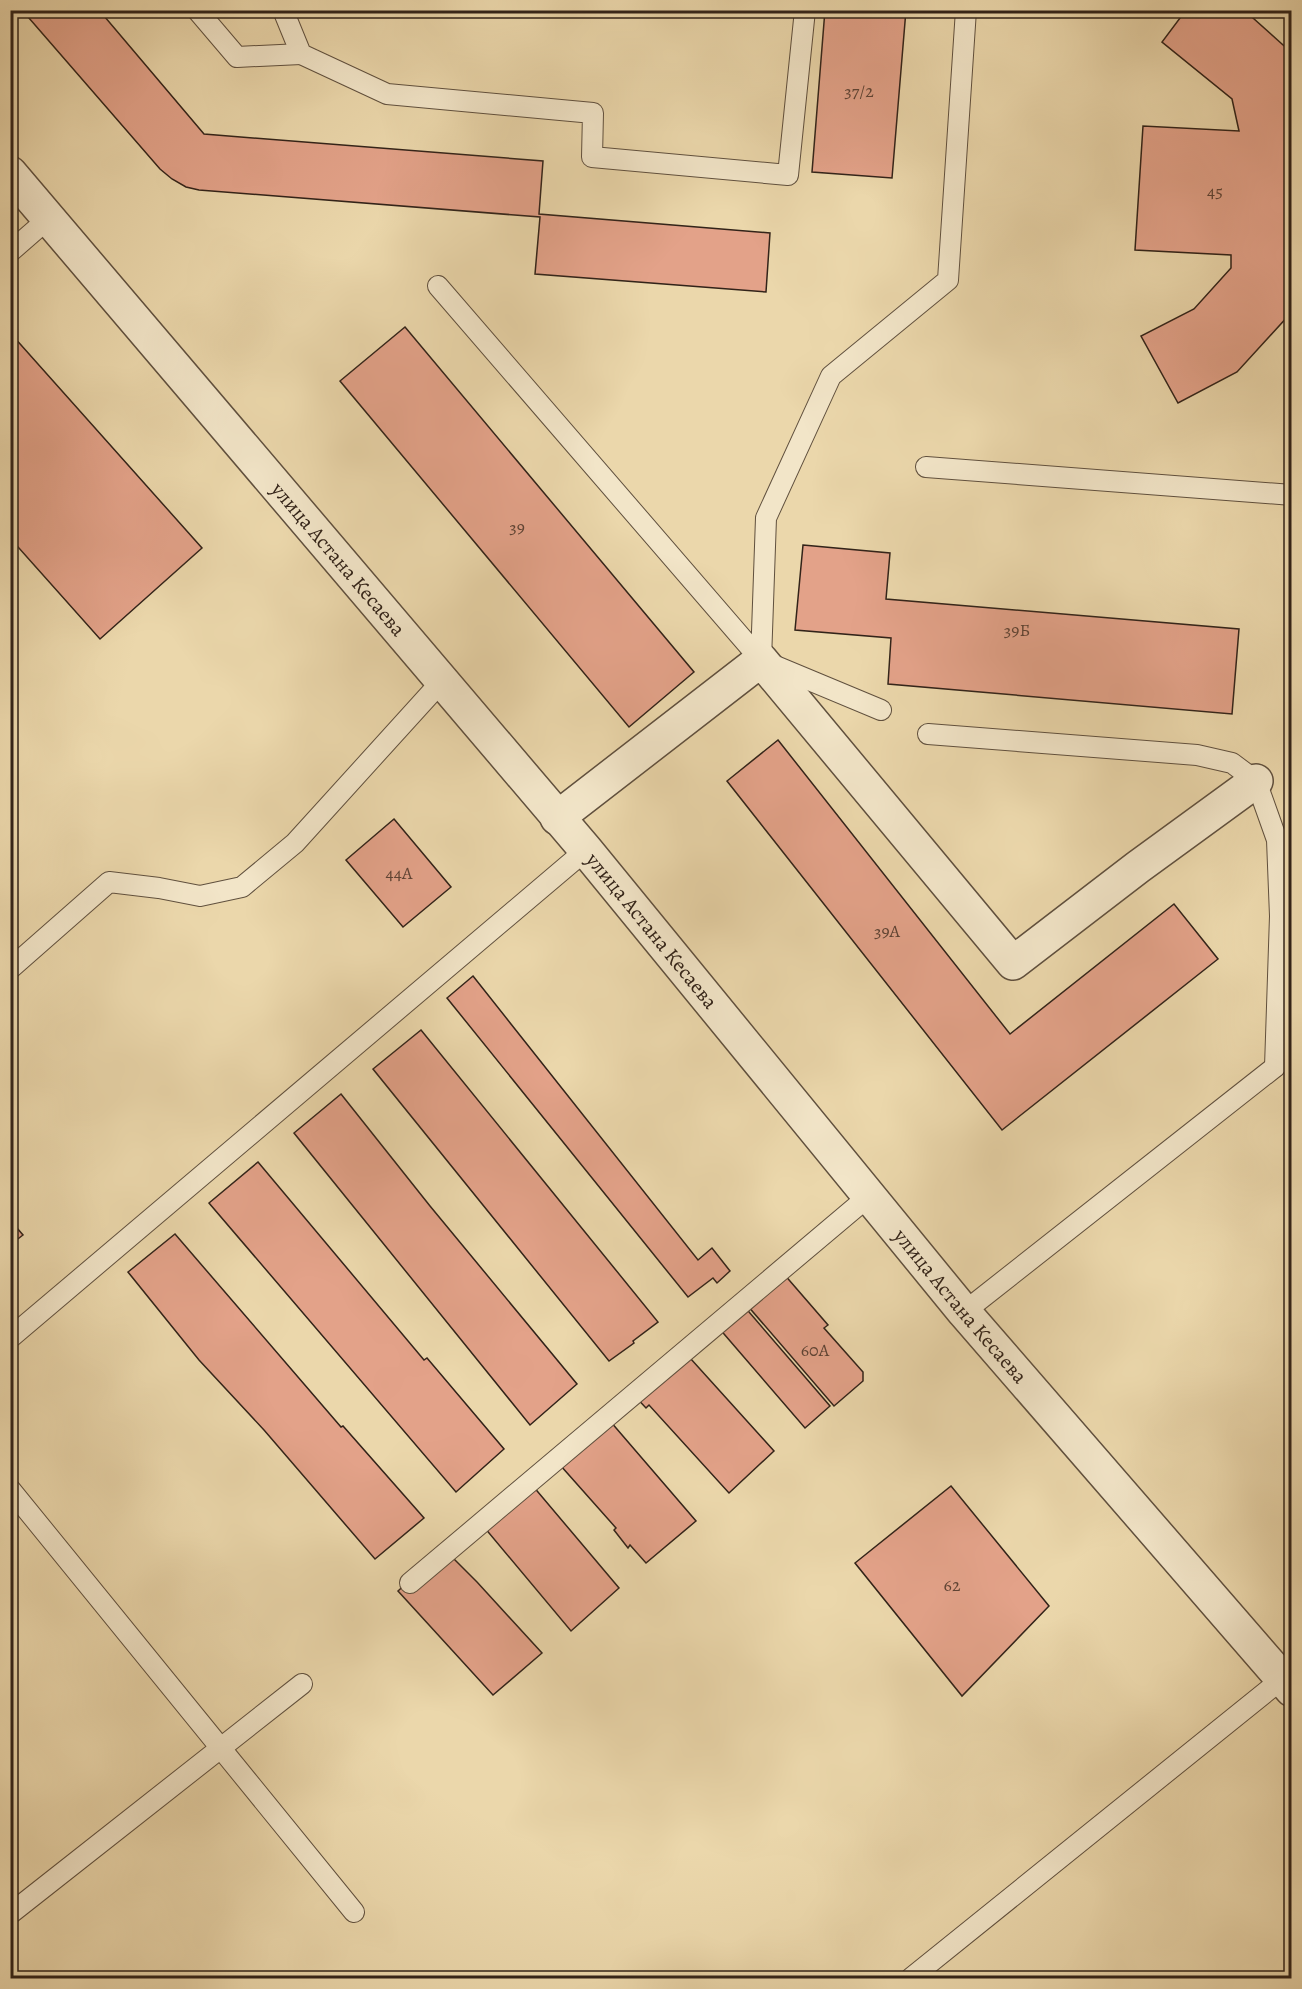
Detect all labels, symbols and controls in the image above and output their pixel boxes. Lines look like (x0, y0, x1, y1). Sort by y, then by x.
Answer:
house number: 37/2 (844, 79, 874, 103)
house number: 45 (1207, 179, 1223, 203)
street label: улица Астана Кесаева (264, 475, 412, 642)
house number: 39 (509, 515, 525, 539)
house number: 39Б (1004, 618, 1030, 642)
street label: улица Астана Кесаева (579, 846, 724, 1015)
house number: 44А (386, 861, 413, 885)
house number: 39А (874, 919, 901, 943)
street label: улица Астана Кесаева (887, 1222, 1034, 1390)
house number: 60А (801, 1338, 830, 1362)
house number: 62 (944, 1573, 961, 1597)

